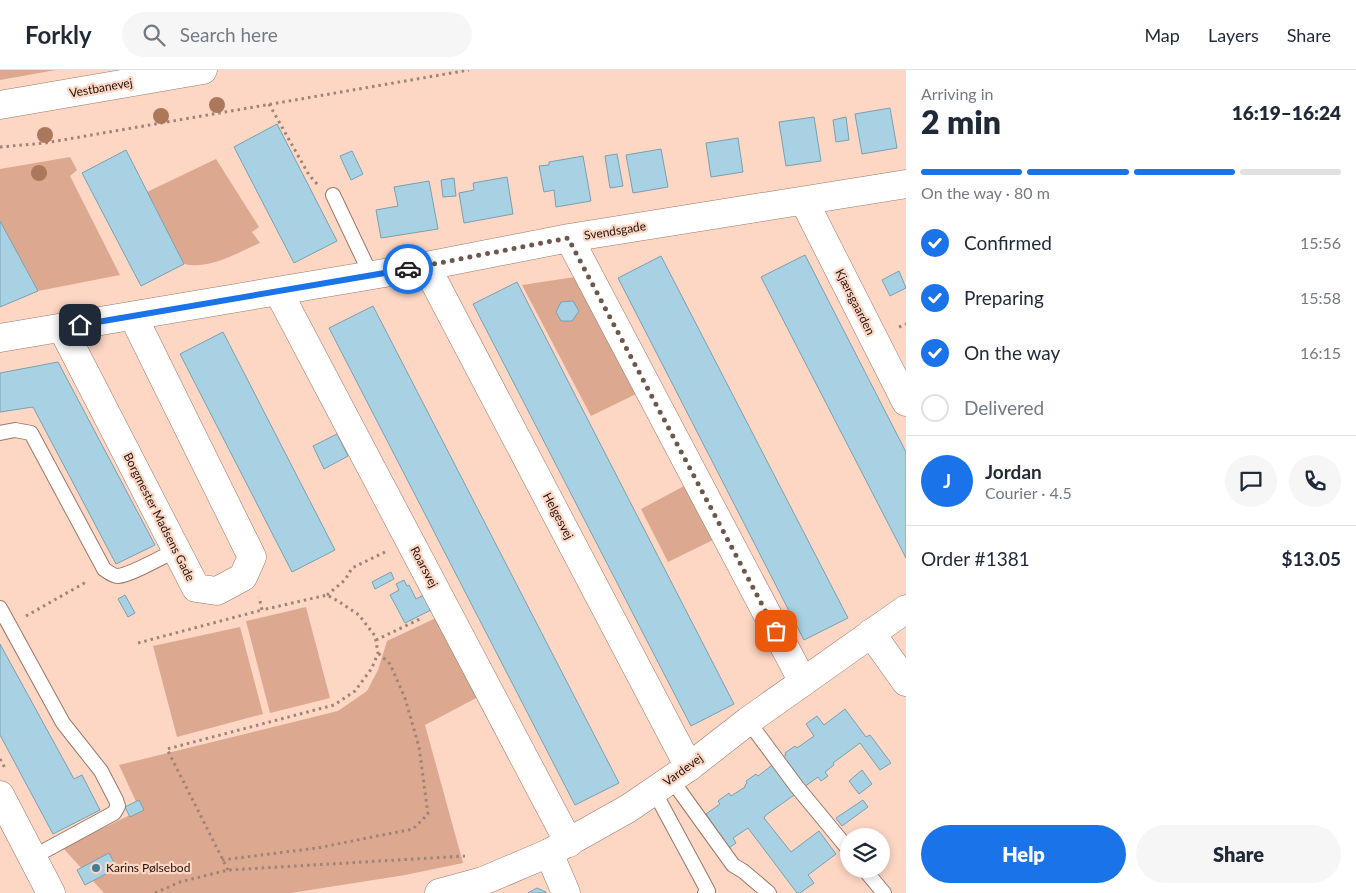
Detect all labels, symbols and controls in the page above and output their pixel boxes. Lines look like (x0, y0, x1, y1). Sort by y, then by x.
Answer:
search box (122, 12, 472, 57)
text: Forkly (25, 20, 92, 49)
icon: search (140, 21, 168, 49)
text: Search here (180, 23, 278, 46)
text: Map (1144, 24, 1180, 46)
text: Layers (1208, 24, 1259, 46)
text: Share (1287, 24, 1331, 46)
street label: Vestbanevej (68, 75, 134, 100)
text: Arriving in (921, 84, 994, 103)
text: 16:19–16:24 (1232, 101, 1341, 124)
text: 2 min (921, 102, 1001, 141)
text: On the way · 80 m (921, 183, 1050, 202)
street label: Svendsgade (583, 218, 647, 243)
icon: check (921, 229, 949, 257)
text: Confirmed (964, 231, 1052, 254)
text: 15:56 (1300, 233, 1341, 252)
courier (383, 244, 433, 294)
icon: car (394, 255, 422, 283)
street label: Kjærsgaarden (832, 266, 878, 337)
icon: check (921, 284, 949, 312)
text: Preparing (964, 286, 1044, 309)
text: 15:58 (1300, 288, 1341, 307)
pin (59, 304, 101, 346)
icon: home (66, 311, 94, 339)
icon: check (921, 339, 949, 367)
text: On the way (964, 341, 1060, 364)
text: 16:15 (1300, 343, 1341, 362)
text: Delivered (964, 396, 1044, 419)
street label: Borgmester Madsens Gade (121, 450, 198, 583)
button: chat (1225, 455, 1277, 507)
button: phone (1289, 455, 1341, 507)
text: Jordan (985, 460, 1042, 483)
text: J (943, 469, 951, 492)
text: Courier · 4.5 (985, 483, 1072, 502)
street label: Helgesvej (540, 490, 577, 542)
street label: Roarsvej (407, 544, 442, 590)
text: Order #1381 (921, 547, 1030, 570)
text: $13.05 (1281, 547, 1341, 570)
pin (755, 610, 797, 652)
icon: bag (762, 617, 790, 645)
street label: Vardevej (660, 750, 706, 789)
button: Help (921, 825, 1126, 883)
button: Share (1136, 825, 1341, 883)
map controls (840, 828, 890, 878)
button: layers (840, 828, 890, 878)
place label: Karins Pølsebod (106, 860, 190, 875)
marker: Karins Pølsebod (90, 862, 102, 874)

